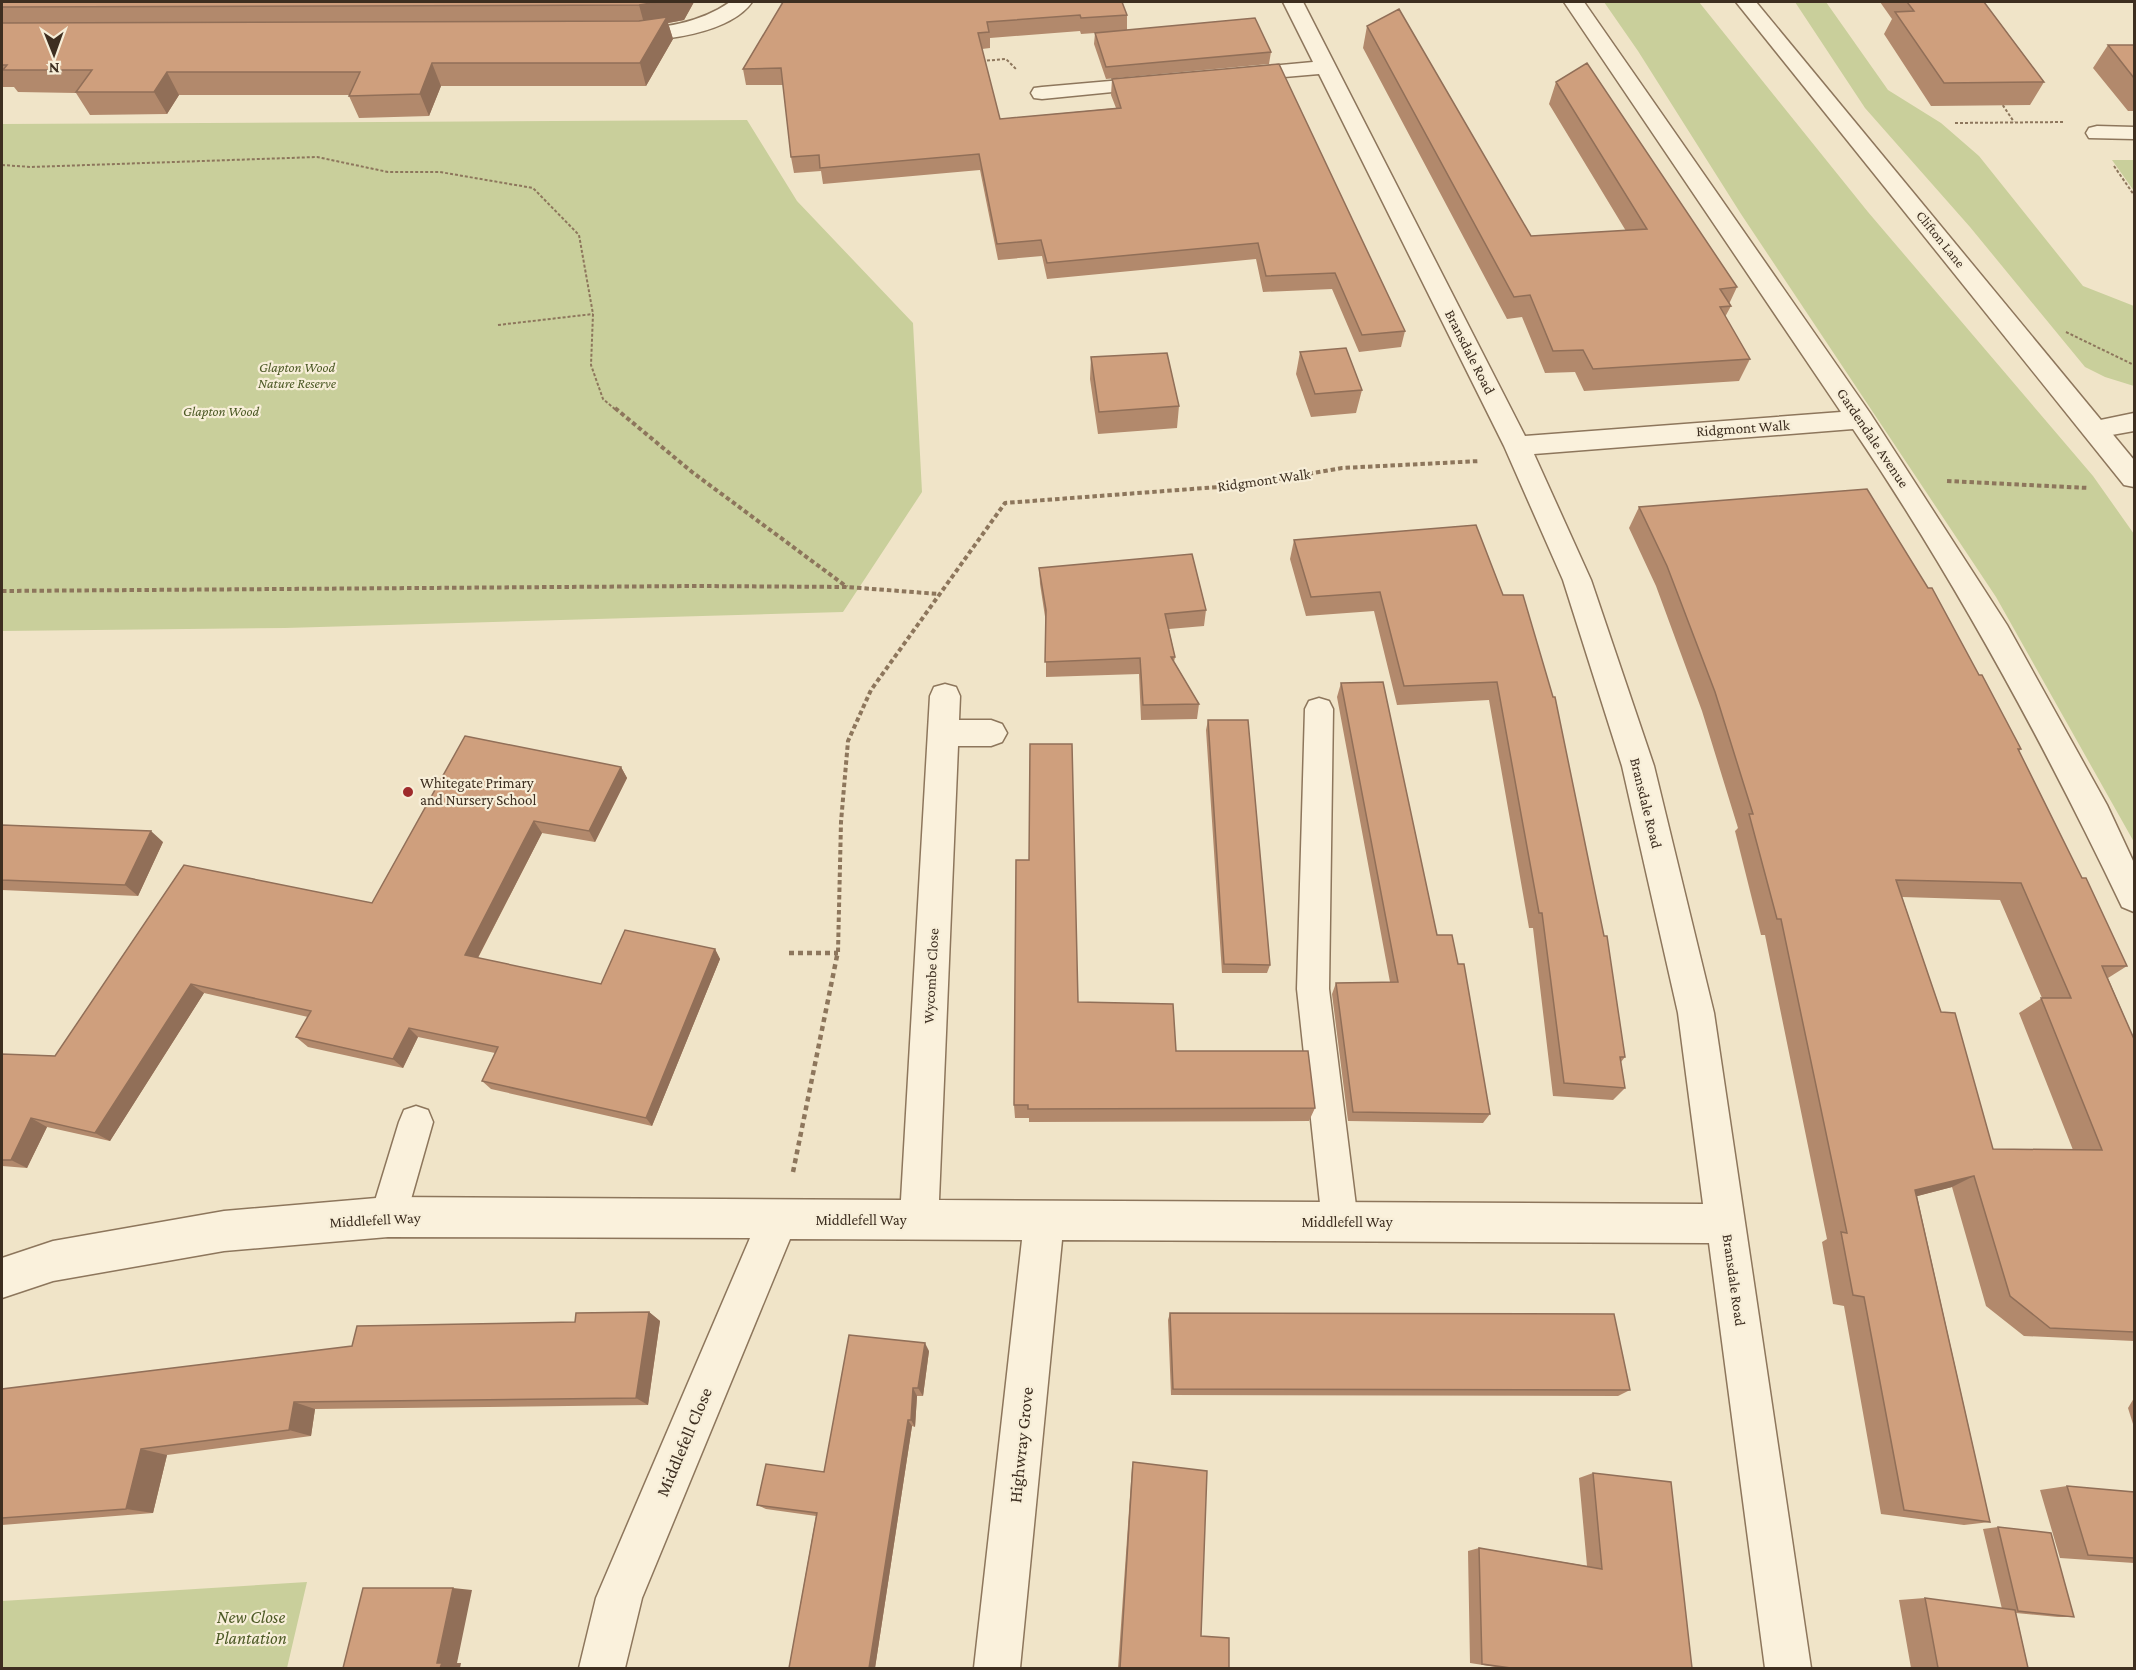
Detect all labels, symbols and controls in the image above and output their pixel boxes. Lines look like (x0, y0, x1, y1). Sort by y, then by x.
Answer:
north arrow (24, 24, 84, 84)
text: N (49, 60, 60, 77)
street label: Clifton Lane (1913, 207, 1969, 271)
street label: Bransdale Road (1442, 307, 1498, 397)
park label: Glapton Wood Nature Reserve (258, 359, 337, 391)
street label: Gardendale Avenue (1834, 385, 1912, 491)
park label: Glapton Wood (183, 403, 259, 419)
street label: Ridgmont Walk (1696, 417, 1791, 440)
street label: Ridgmont Walk (1216, 465, 1313, 495)
street label: Bransdale Road (1627, 756, 1665, 850)
place label: Whitegate Primary and Nursery School (420, 775, 536, 809)
marker: Whitegate Primary and Nursery School (401, 785, 415, 799)
street label: Wycombe Close (921, 927, 943, 1024)
street label: Middlefell Way (329, 1210, 421, 1231)
street label: Middlefell Way (815, 1212, 907, 1229)
street label: Middlefell Way (1301, 1214, 1393, 1231)
street label: Bransdale Road (1720, 1233, 1748, 1327)
street label: Middlefell Close (652, 1384, 716, 1500)
street label: Highwray Grove (1005, 1386, 1037, 1504)
park label: New Close Plantation (215, 1607, 287, 1648)

